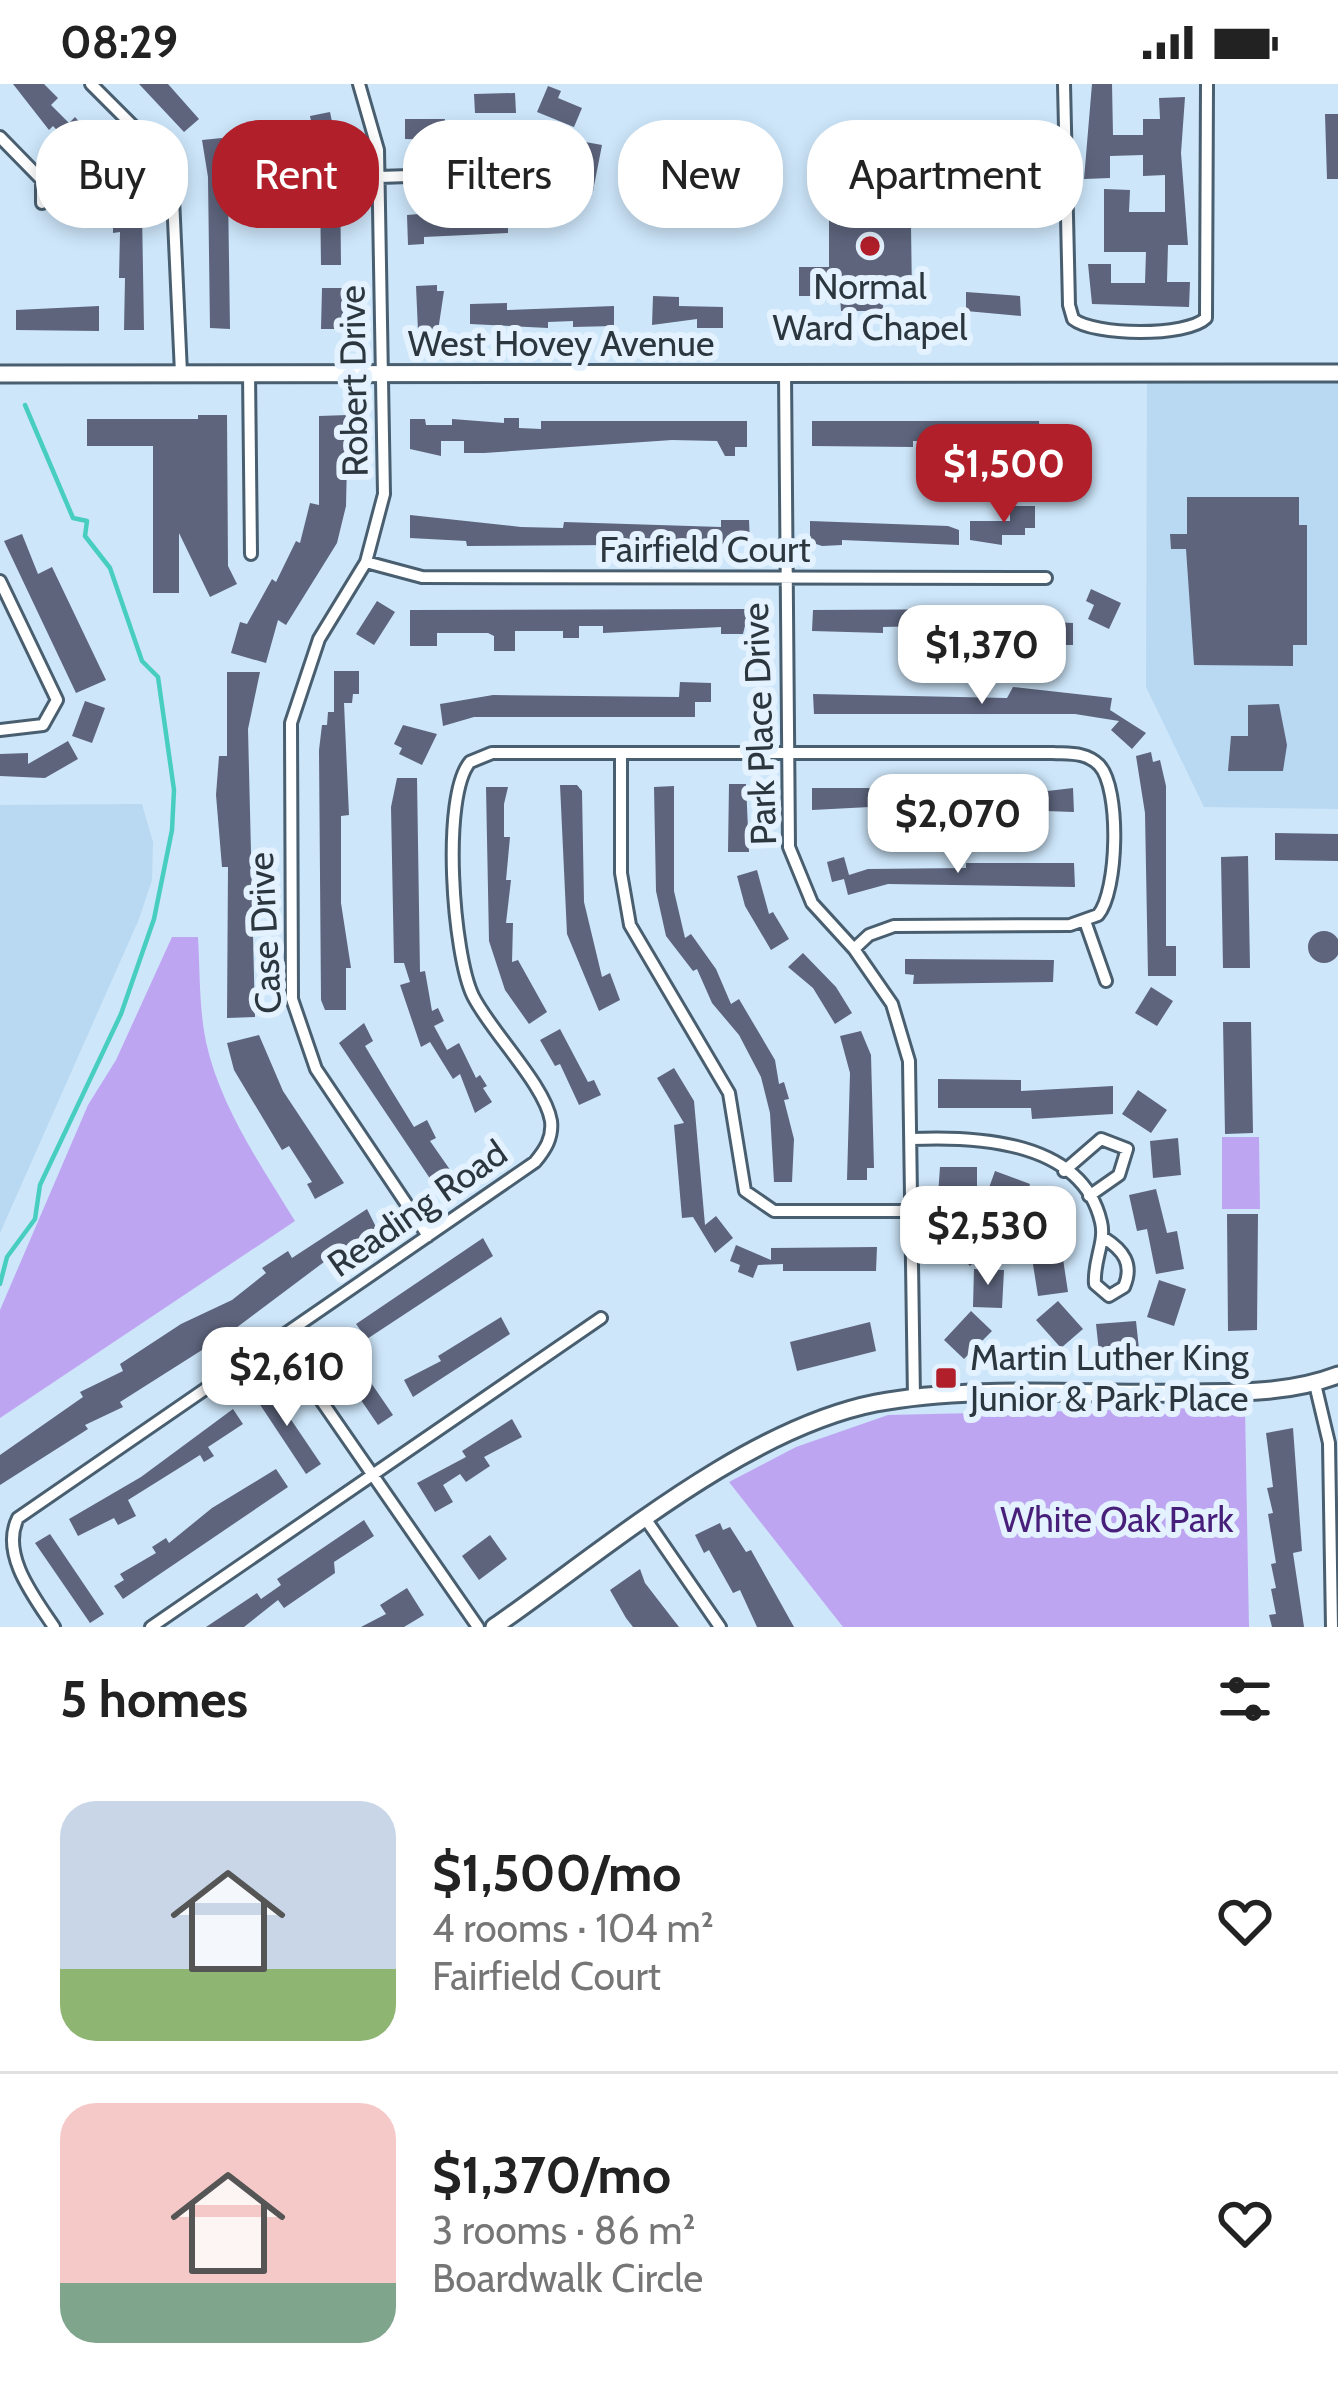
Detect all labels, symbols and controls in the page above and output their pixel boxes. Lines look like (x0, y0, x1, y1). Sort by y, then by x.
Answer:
text: 08:29 (60, 15, 178, 69)
chip: Buy (36, 120, 188, 228)
chip: Rent (212, 120, 379, 228)
chip: Filters (403, 120, 594, 228)
chip: New (618, 120, 783, 228)
chip: Apartment (807, 120, 1083, 228)
marker: Normal Ward Chapel (857, 233, 883, 259)
place label: Normal Ward Chapel (773, 264, 968, 349)
street label: Robert Drive (329, 285, 377, 477)
street label: West Hovey Avenue (408, 321, 714, 365)
pin: $1,500 (906, 424, 1102, 526)
text: $1,500 (943, 439, 1065, 487)
street label: Fairfield Court (599, 527, 811, 571)
street label: Park Place Drive (733, 602, 785, 846)
pin: $1,370 (884, 605, 1080, 707)
text: $1,370 (925, 620, 1039, 668)
pin: $2,070 (860, 774, 1056, 876)
text: $2,070 (895, 789, 1021, 837)
street label: Case Drive (238, 851, 290, 1015)
street label: Reading Road (319, 1130, 515, 1286)
pin: $2,530 (890, 1186, 1086, 1288)
text: $2,530 (927, 1201, 1049, 1249)
pin: $2,610 (189, 1327, 385, 1429)
place label: Martin Luther King Junior & Park Place (969, 1335, 1250, 1420)
text: $2,610 (229, 1342, 345, 1390)
marker: Martin Luther King Junior & Park Place (933, 1365, 959, 1391)
park label: White Oak Park (1000, 1497, 1235, 1541)
icon: filters (1212, 1666, 1278, 1732)
text: 5 homes (60, 1668, 248, 1730)
text: $1,500/mo (432, 1842, 681, 1904)
icon: home (156, 1849, 300, 1993)
icon: heart (1212, 1888, 1278, 1954)
text: 4 rooms · 104 m² (432, 1904, 714, 1952)
text: Fairfield Court (432, 1952, 661, 2000)
text: $1,370/mo (432, 2144, 671, 2206)
icon: home (156, 2151, 300, 2295)
icon: heart (1212, 2190, 1278, 2256)
text: 3 rooms · 86 m² (432, 2206, 695, 2254)
text: Boardwalk Circle (432, 2254, 703, 2302)

